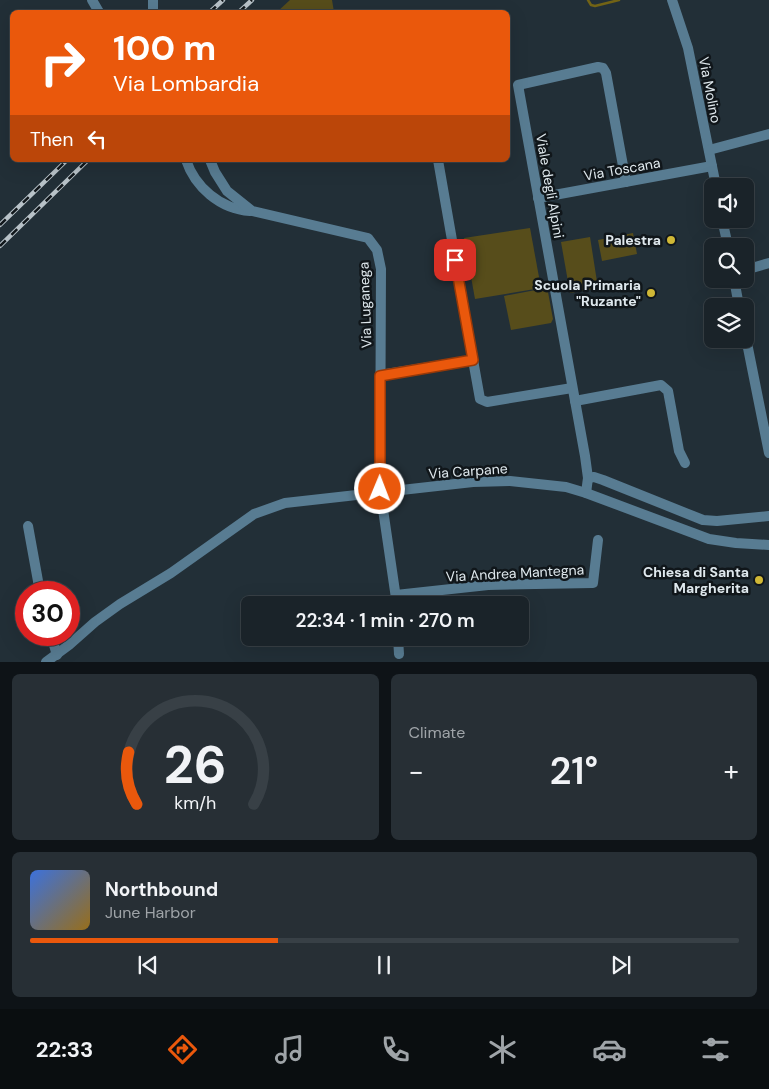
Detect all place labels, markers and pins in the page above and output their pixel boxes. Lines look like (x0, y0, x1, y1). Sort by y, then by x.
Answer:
place label: Palestra (605, 231, 661, 249)
marker: Palestra (665, 234, 677, 246)
pin (434, 239, 476, 281)
place label: Scuola Primaria "Ruzante" (534, 276, 641, 310)
marker: Scuola Primaria "Ruzante" (645, 287, 657, 299)
place label: Chiesa di Santa Margherita (643, 563, 749, 597)
marker: Chiesa di Santa Margherita (753, 574, 765, 586)

